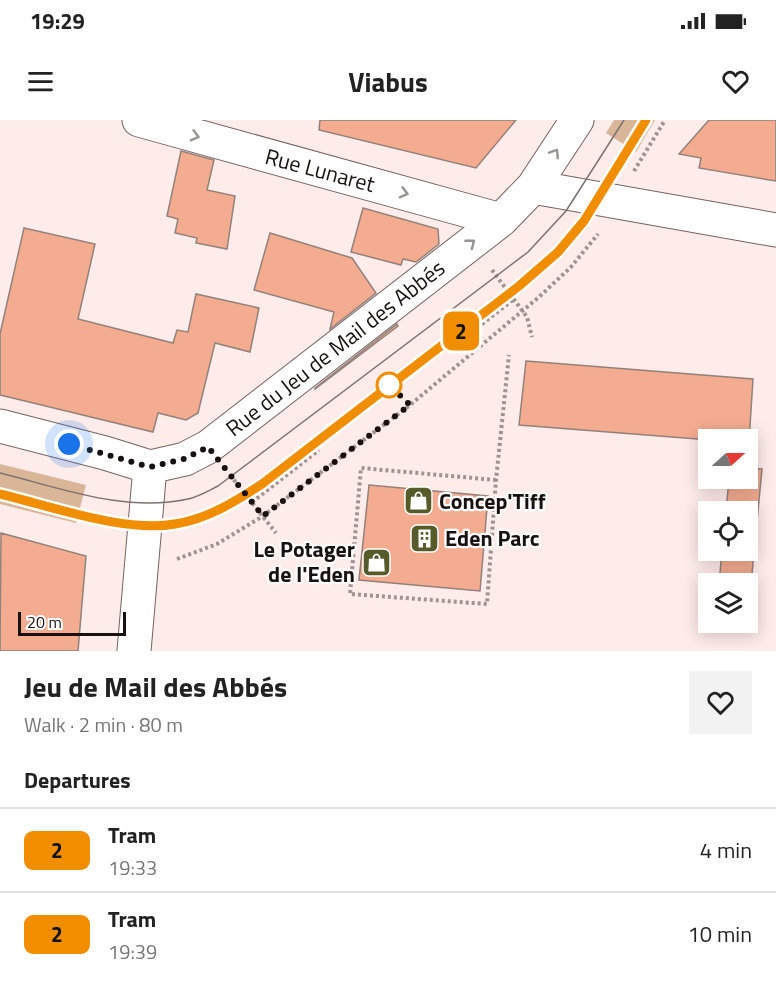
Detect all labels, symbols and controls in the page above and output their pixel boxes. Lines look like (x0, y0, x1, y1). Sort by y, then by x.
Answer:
text: 19:29 (30, 4, 85, 38)
text: Viabus (348, 61, 428, 102)
icon: menu (24, 65, 57, 98)
icon: heart (719, 65, 752, 98)
one-way arrow (190, 128, 200, 141)
street label: Rue Lunaret (261, 139, 379, 201)
one-way arrow (548, 149, 559, 160)
one-way arrow (398, 186, 408, 198)
one-way arrow (464, 240, 475, 251)
street label: Rue du Jeu de Mail des Abbés (218, 251, 452, 445)
line badge: 2 (442, 312, 480, 350)
text: 2 (455, 315, 467, 347)
unlabelled marker (376, 372, 402, 398)
your location (54, 429, 84, 459)
north arrow (698, 429, 758, 489)
map controls (698, 429, 758, 633)
place label: Concep'Tiff (439, 484, 546, 518)
shop icon: Concep'Tiff (402, 485, 434, 517)
button: locate (698, 501, 758, 561)
place label: Eden Parc (445, 521, 539, 555)
building icon: Eden Parc (408, 522, 440, 554)
place label: Le Potager de l'Eden (253, 532, 355, 591)
shop icon: Le Potager de l'Eden (360, 546, 392, 578)
button: layers (698, 573, 758, 633)
scale bar (18, 609, 126, 636)
text: 20 m (27, 610, 62, 634)
text: Jeu de Mail des Abbés (24, 665, 287, 708)
button: heart (689, 671, 752, 734)
text: Walk · 2 min · 80 m (24, 709, 183, 740)
text: Departures (24, 763, 131, 797)
text: Tram (108, 818, 156, 852)
text: 4 min (700, 833, 752, 867)
text: 2 (51, 834, 63, 866)
text: 19:33 (108, 852, 157, 883)
text: Tram (108, 902, 156, 936)
text: 10 min (687, 917, 752, 951)
text: 2 (51, 918, 63, 950)
text: 19:39 (108, 936, 157, 967)

